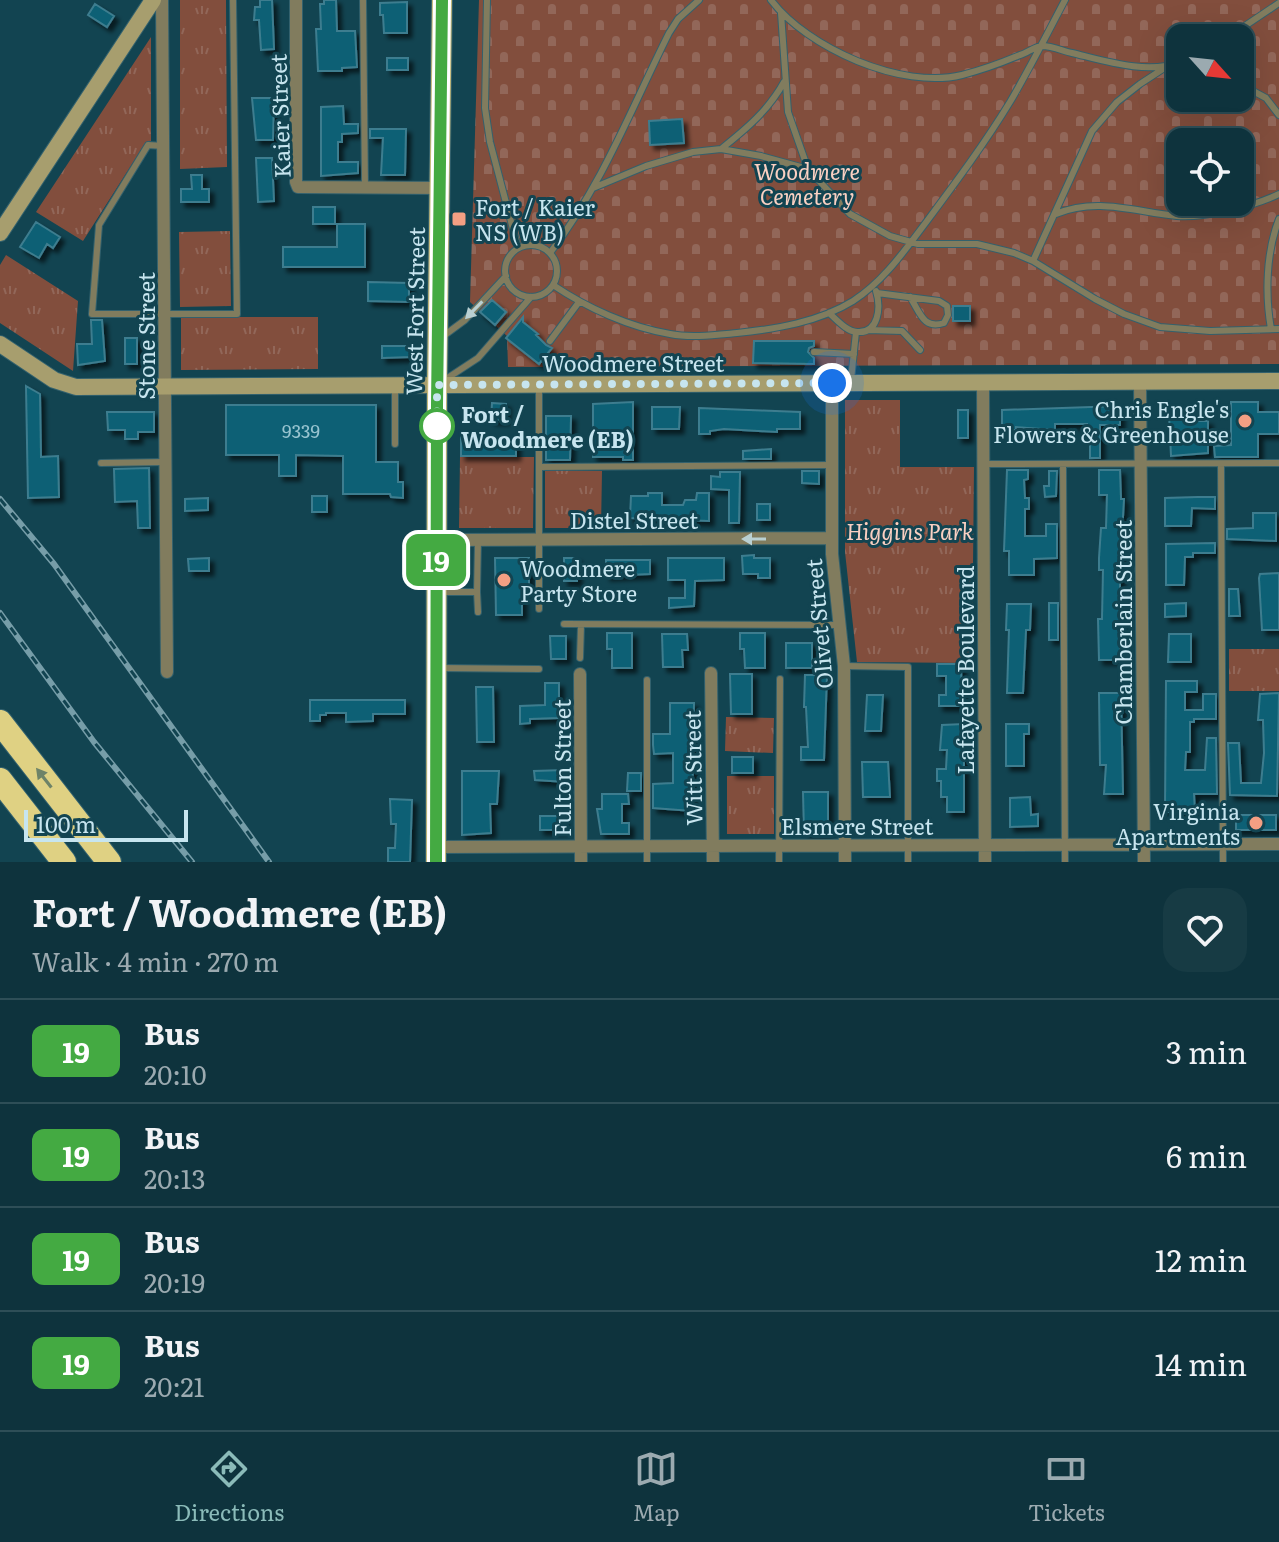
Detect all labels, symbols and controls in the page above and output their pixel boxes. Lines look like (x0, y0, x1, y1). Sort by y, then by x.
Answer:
north arrow (1166, 24, 1254, 112)
map controls (1166, 24, 1254, 216)
street label: Kaier Street (260, 53, 298, 179)
button: locate (1166, 128, 1254, 216)
park label: Woodmere Cemetery (754, 154, 860, 212)
place label: Fort / Kaier NS (WB) (475, 190, 595, 248)
marker: Fort / Kaier NS (WB) (450, 210, 468, 228)
street label: West Fort Street (396, 227, 432, 395)
street label: Stone Street (129, 272, 162, 400)
one-way arrow (465, 301, 483, 320)
street label: Woodmere Street (542, 346, 724, 379)
your location (812, 363, 852, 403)
place label: Chris Engle's Flowers & Greenhouse (993, 392, 1229, 450)
place label: Fort / Woodmere (EB) (461, 397, 634, 455)
marker: Fort / Woodmere (EB) (420, 409, 454, 443)
marker: Chris Engle's Flowers & Greenhouse (1236, 412, 1254, 430)
house number: 9339 (282, 417, 320, 444)
street label: Distel Street (570, 503, 698, 536)
park label: Higgins Park (846, 514, 974, 547)
street label: Chamberlain Street (1106, 519, 1139, 725)
one-way arrow (741, 533, 766, 545)
line badge: 19 (400, 534, 472, 586)
text: 19 (422, 539, 450, 581)
place label: Woodmere Party Store (520, 551, 637, 609)
street label: Olivet Street (796, 558, 840, 690)
street label: Lafayette Boulevard (948, 566, 981, 774)
marker: Woodmere Party Store (495, 571, 513, 589)
street label: Fulton Street (545, 699, 578, 837)
street label: Witt Street (674, 710, 710, 826)
one-way arrow (37, 768, 53, 788)
place label: Virginia Apartments (1116, 794, 1240, 852)
scale bar (24, 806, 188, 842)
text: 100 m (36, 807, 96, 840)
street label: Elsmere Street (781, 809, 933, 842)
marker: Virginia Apartments (1247, 814, 1265, 832)
text: Fort / Woodmere (EB) (32, 882, 447, 939)
button: heart (1163, 888, 1247, 972)
text: Walk · 4 min · 270 m (32, 941, 279, 980)
text: Bus (144, 1010, 200, 1054)
text: 3 min (1166, 1029, 1247, 1073)
text: 19 (62, 1030, 90, 1072)
text: 20:10 (144, 1054, 206, 1093)
text: Bus (144, 1114, 200, 1158)
text: 6 min (1166, 1133, 1247, 1177)
text: 19 (62, 1134, 90, 1176)
text: 20:13 (144, 1158, 206, 1197)
text: Bus (144, 1218, 200, 1262)
text: 12 min (1155, 1237, 1247, 1281)
text: 19 (62, 1238, 90, 1280)
text: 20:19 (144, 1262, 205, 1301)
text: Bus (144, 1322, 200, 1366)
text: 14 min (1155, 1341, 1247, 1385)
text: 19 (62, 1342, 90, 1384)
text: 20:21 (144, 1366, 204, 1405)
tab: Directions (174, 1447, 284, 1528)
tab: Map (633, 1447, 679, 1528)
tab: Tickets (1028, 1447, 1105, 1528)

